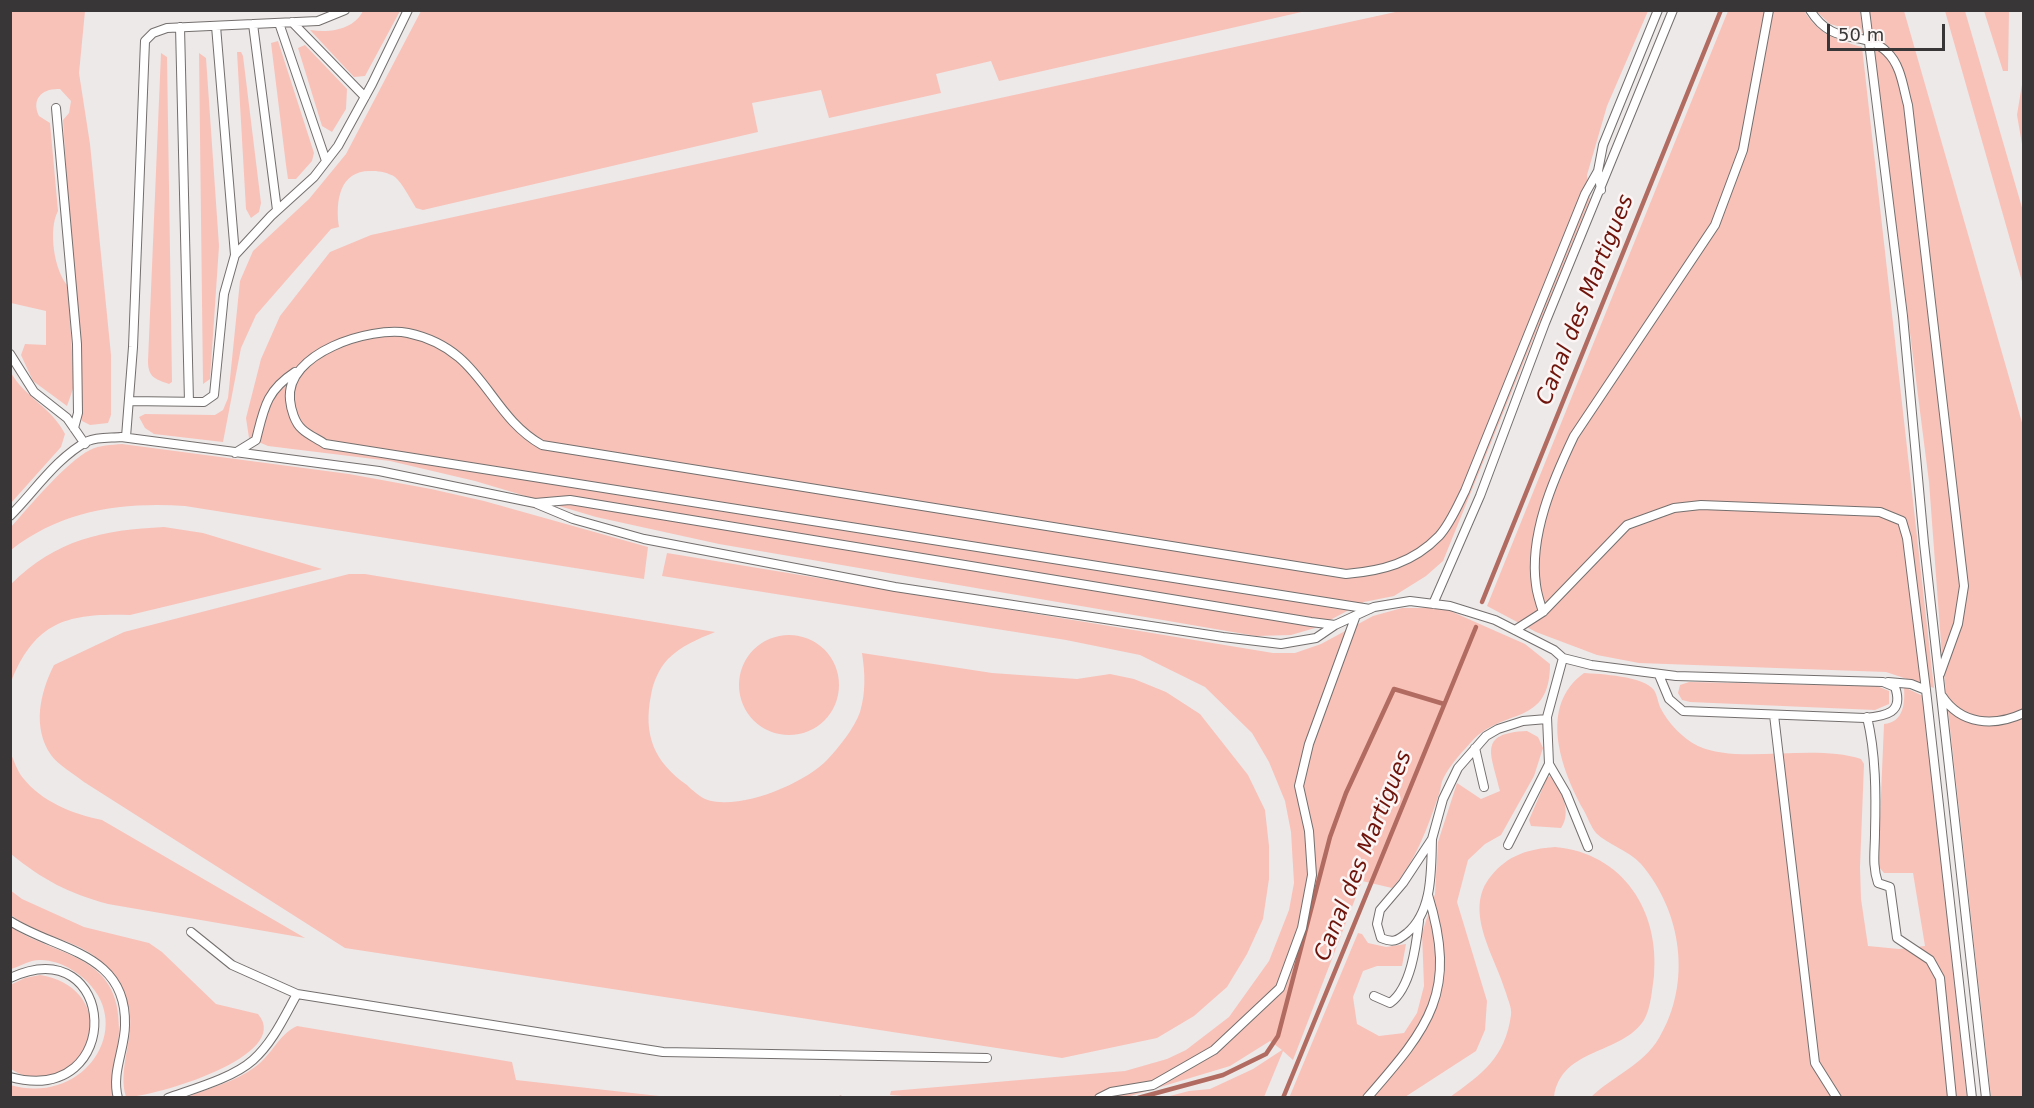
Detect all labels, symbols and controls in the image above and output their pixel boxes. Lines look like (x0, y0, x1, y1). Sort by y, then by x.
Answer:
scale bar (1830, 12, 1948, 50)
text: 50 m (1838, 24, 1884, 45)
water label: Canal des Martigues (1532, 191, 1640, 409)
water label: Canal des Martigues (1310, 747, 1418, 965)

